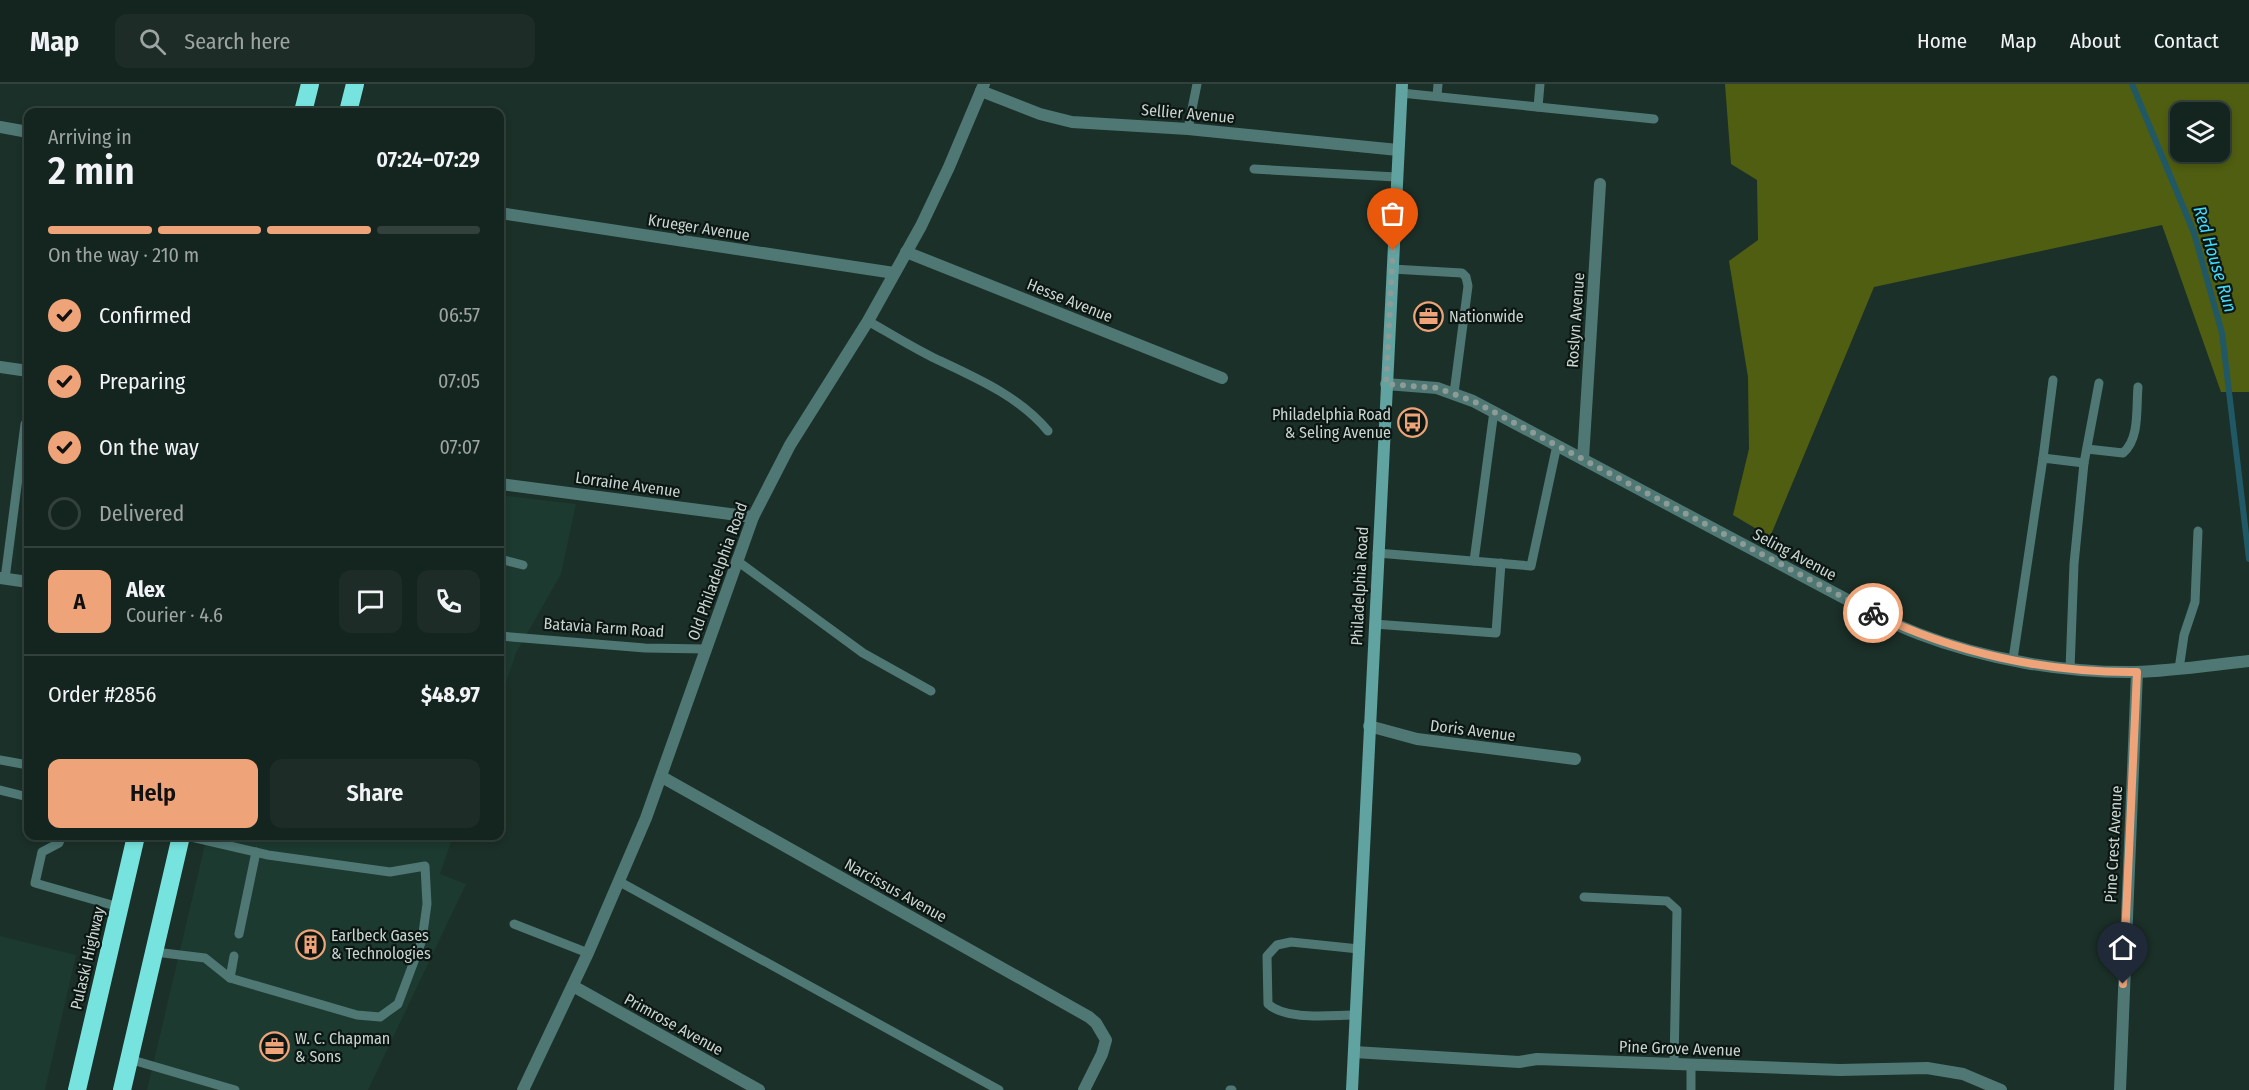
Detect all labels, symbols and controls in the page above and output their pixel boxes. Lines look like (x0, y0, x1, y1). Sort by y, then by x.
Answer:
search box (115, 14, 535, 68)
text: Map (30, 25, 79, 58)
icon: search (136, 25, 169, 58)
text: Search here (184, 28, 290, 55)
text: Home (1917, 28, 1967, 54)
text: Map (2000, 28, 2037, 54)
text: About (2070, 28, 2121, 54)
text: Contact (2154, 28, 2219, 54)
street label: Sellier Avenue (1140, 100, 1236, 127)
map controls (2170, 102, 2230, 162)
button: layers (2170, 102, 2230, 162)
text: Arriving in (48, 125, 132, 149)
text: 07:24–07:29 (376, 146, 480, 173)
text: 2 min (48, 148, 135, 194)
pin (1367, 188, 1418, 250)
icon: bag (1376, 197, 1409, 230)
water label: Red House Run (2188, 203, 2242, 315)
street label: Krueger Avenue (647, 210, 751, 245)
text: On the way · 210 m (48, 243, 199, 267)
street label: Roslyn Avenue (1563, 272, 1588, 368)
street label: Hesse Avenue (1024, 275, 1116, 326)
icon: check (48, 299, 81, 332)
office icon: Nationwide (1412, 300, 1444, 332)
text: Confirmed (99, 302, 192, 329)
text: 06:57 (438, 303, 480, 327)
place label: Nationwide (1449, 307, 1524, 326)
icon: check (48, 365, 81, 398)
text: Preparing (99, 368, 185, 395)
text: 07:05 (438, 369, 480, 393)
place label: Philadelphia Road & Seling Avenue (1272, 405, 1391, 442)
bus stop icon: Philadelphia Road & Seling Avenue (1396, 407, 1428, 439)
icon: check (48, 431, 81, 464)
text: On the way (99, 434, 199, 461)
text: 07:07 (439, 435, 480, 459)
street label: Lorraine Avenue (574, 468, 682, 501)
text: Delivered (99, 500, 184, 527)
street label: Old Philadelphia Road (684, 500, 751, 643)
street label: Seling Avenue (1750, 524, 1840, 584)
street label: Philadelphia Road (1347, 526, 1372, 646)
button: chat (339, 570, 402, 633)
button: phone (417, 570, 480, 633)
text: Alex (126, 576, 165, 603)
courier (1843, 583, 1903, 643)
text: A (74, 588, 85, 615)
icon: bike (1857, 597, 1890, 630)
text: Courier · 4.6 (126, 603, 223, 627)
street label: Batavia Farm Road (543, 614, 665, 641)
text: Order #2856 (48, 681, 156, 708)
text: $48.97 (421, 681, 480, 708)
street label: Doris Avenue (1429, 716, 1517, 745)
button: Help (48, 759, 258, 828)
button: Share (270, 759, 480, 828)
street label: Pine Crest Avenue (2101, 785, 2126, 903)
street label: Narcissus Avenue (841, 854, 950, 926)
street label: Pulaski Highway (66, 904, 109, 1011)
pin (2097, 922, 2148, 984)
place label: Earlbeck Gases & Technologies (331, 926, 431, 963)
building icon: Earlbeck Gases & Technologies (294, 928, 326, 960)
icon: home (2106, 931, 2139, 964)
street label: Primrose Avenue (621, 989, 727, 1059)
place label: W. C. Chapman & Sons (295, 1029, 390, 1066)
office icon: W. C. Chapman & Sons (258, 1031, 290, 1063)
street label: Pine Grove Avenue (1619, 1037, 1741, 1060)

